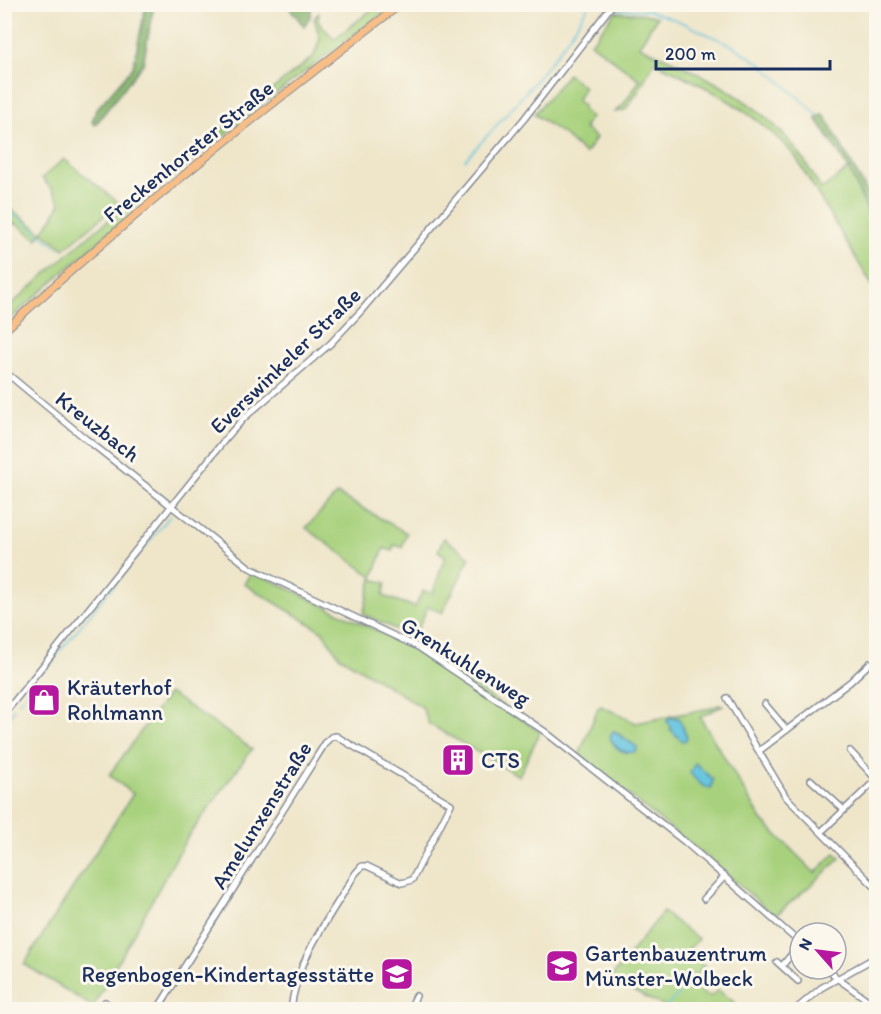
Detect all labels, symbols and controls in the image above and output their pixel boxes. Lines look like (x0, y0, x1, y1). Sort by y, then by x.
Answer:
scale bar (656, 33, 830, 71)
text: 200 m (665, 43, 716, 65)
street label: Freckenhorster Straße (98, 74, 279, 229)
street label: Everswinkeler Straße (204, 281, 366, 439)
street label: Kreuzbach (50, 385, 145, 468)
street label: Grenkuhlenweg (396, 611, 536, 712)
place label: Kräuterhof Rohlmann (67, 674, 172, 726)
shop icon: Kräuterhof Rohlmann (26, 682, 62, 718)
street label: Amelunxenstraße (205, 737, 318, 894)
building icon: CTS (440, 742, 476, 778)
place label: CTS (481, 747, 520, 774)
north arrow (788, 921, 848, 981)
text: N (794, 935, 816, 953)
place label: Gartenbauzentrum Münster-Wolbeck (585, 940, 767, 992)
school or university icon: Gartenbauzentrum Münster-Wolbeck (544, 948, 580, 984)
school or university icon: Regenbogen-Kindertagesstätte (379, 956, 415, 992)
place label: Regenbogen-Kindertagesstätte (82, 961, 374, 988)

